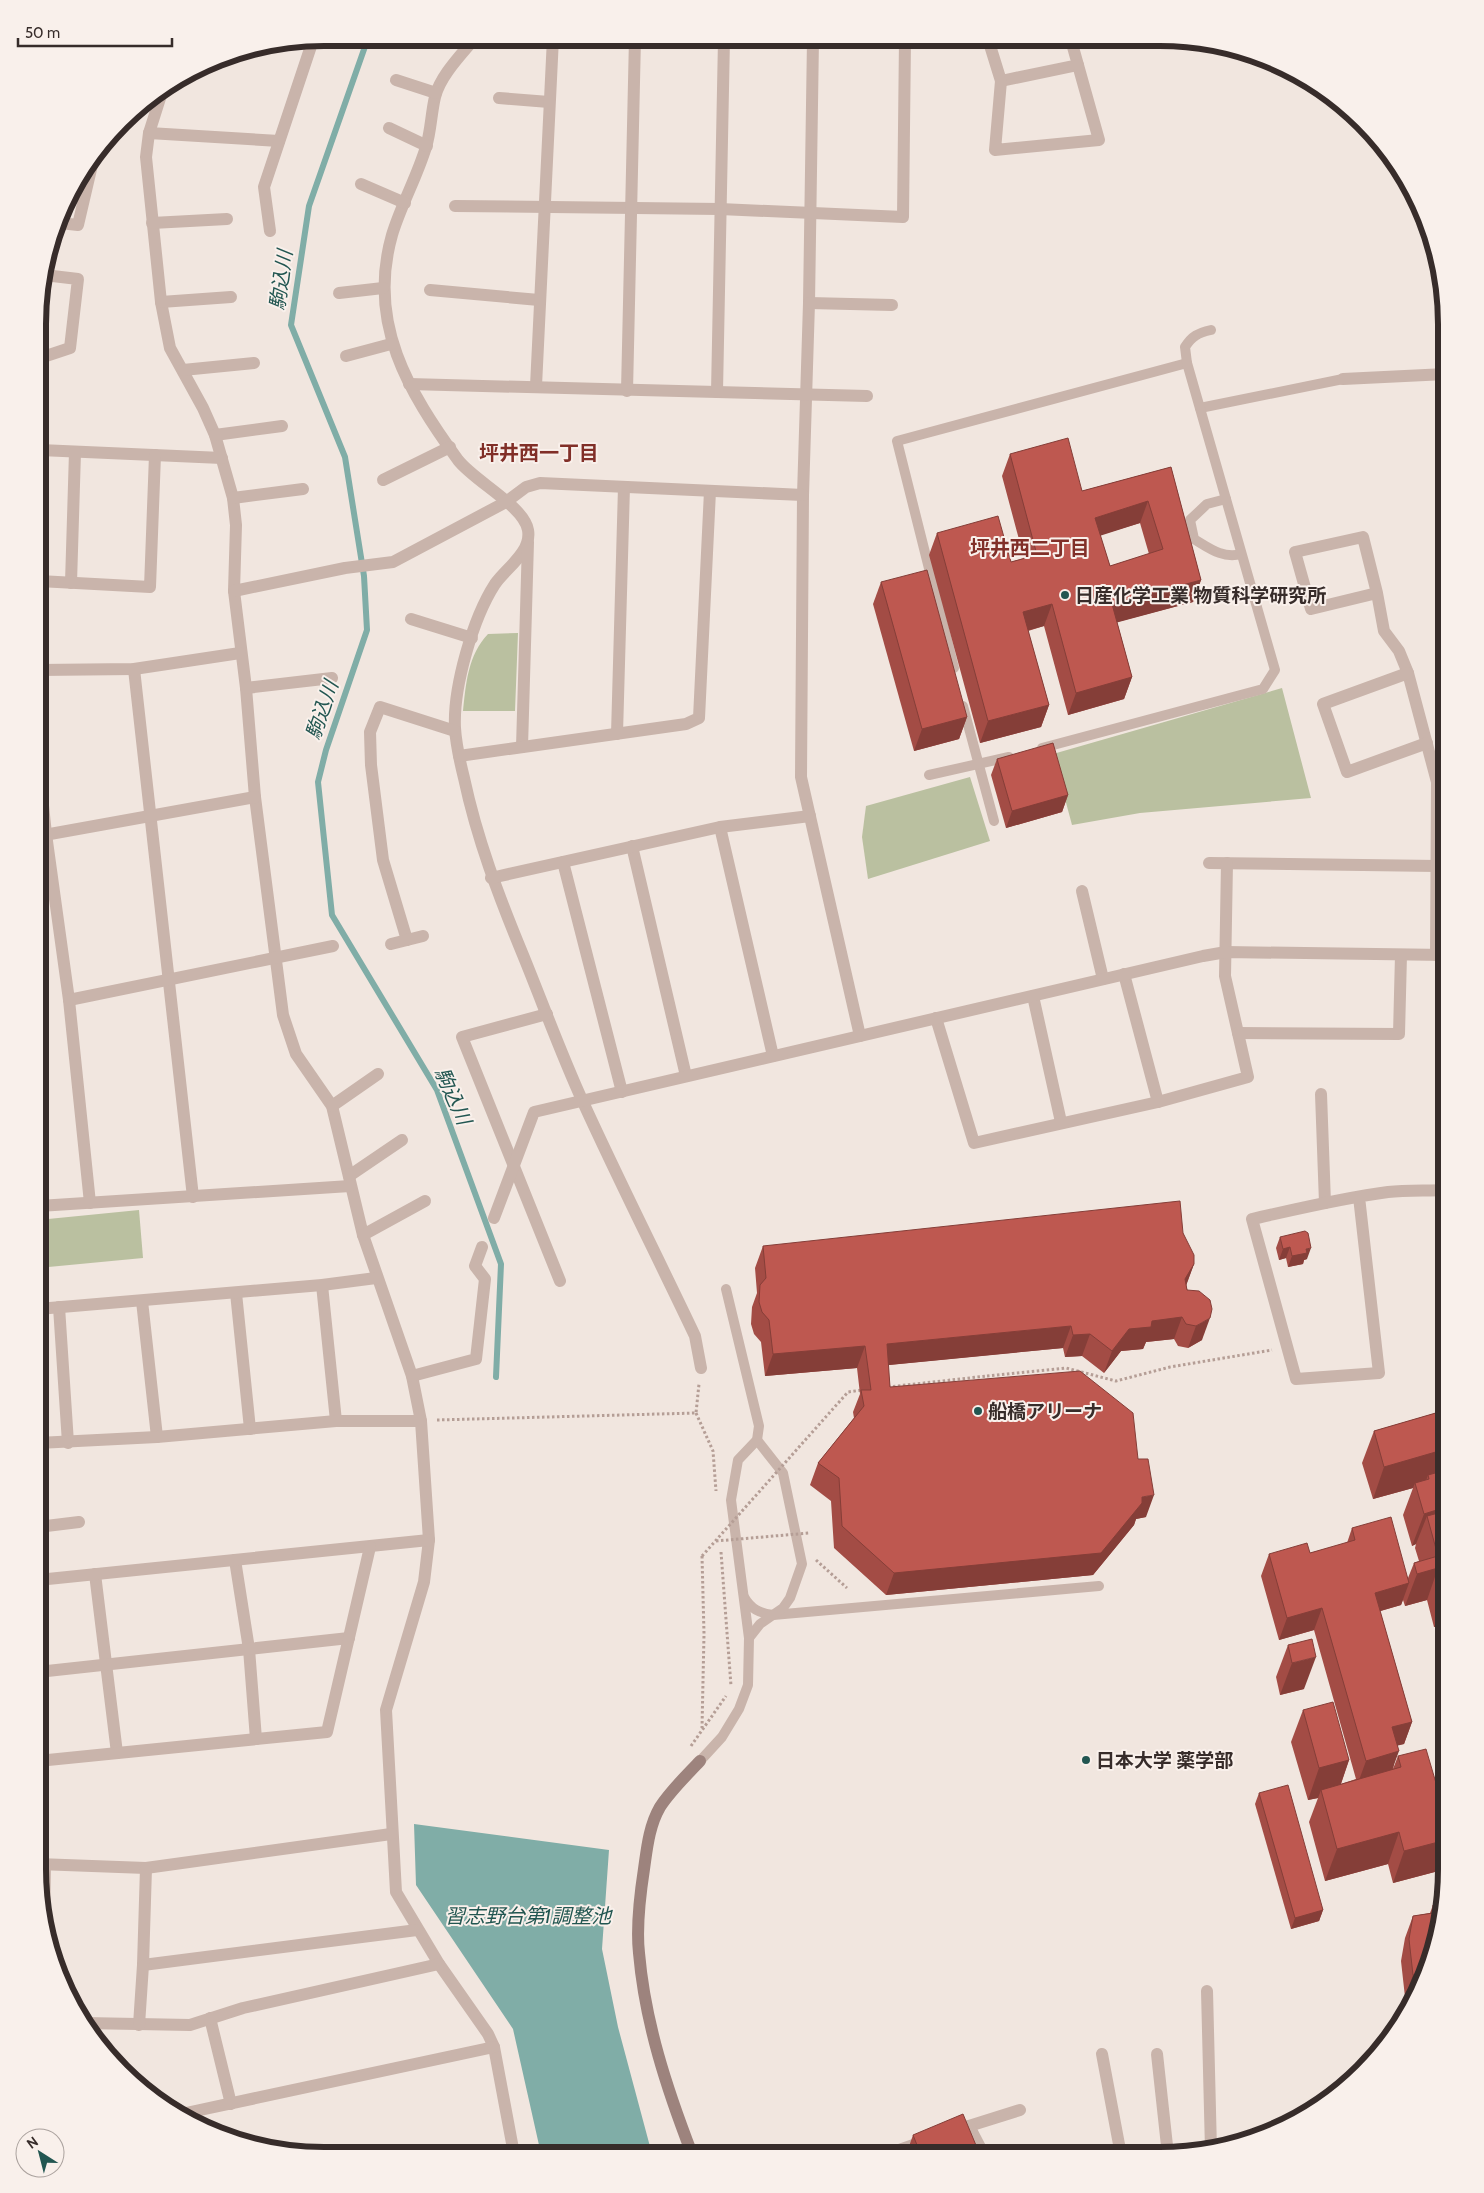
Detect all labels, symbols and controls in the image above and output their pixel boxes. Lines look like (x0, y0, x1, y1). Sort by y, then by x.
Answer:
scale bar (18, 15, 171, 47)
text: 50 m (25, 24, 60, 42)
water label: 駒込川 (265, 247, 297, 311)
district label: 坪井西一丁目 (479, 441, 599, 465)
district label: 坪井西二丁目 (970, 536, 1090, 560)
place label: 日産化学工業 物質科学研究所 (1075, 584, 1326, 607)
marker: 日産化学工業 物質科学研究所 (1059, 589, 1071, 601)
water label: 駒込川 (301, 676, 344, 742)
water label: 駒込川 (430, 1064, 477, 1130)
place label: 船橋アリーナ (988, 1400, 1102, 1423)
marker: 船橋アリーナ (972, 1405, 984, 1417)
place label: 日本大学 薬学部 (1096, 1749, 1233, 1772)
marker: 日本大学 薬学部 (1080, 1754, 1092, 1766)
water label: 習志野台第1調整池 (445, 1904, 613, 1928)
north arrow (15, 2128, 65, 2178)
text: N (23, 2132, 42, 2153)

